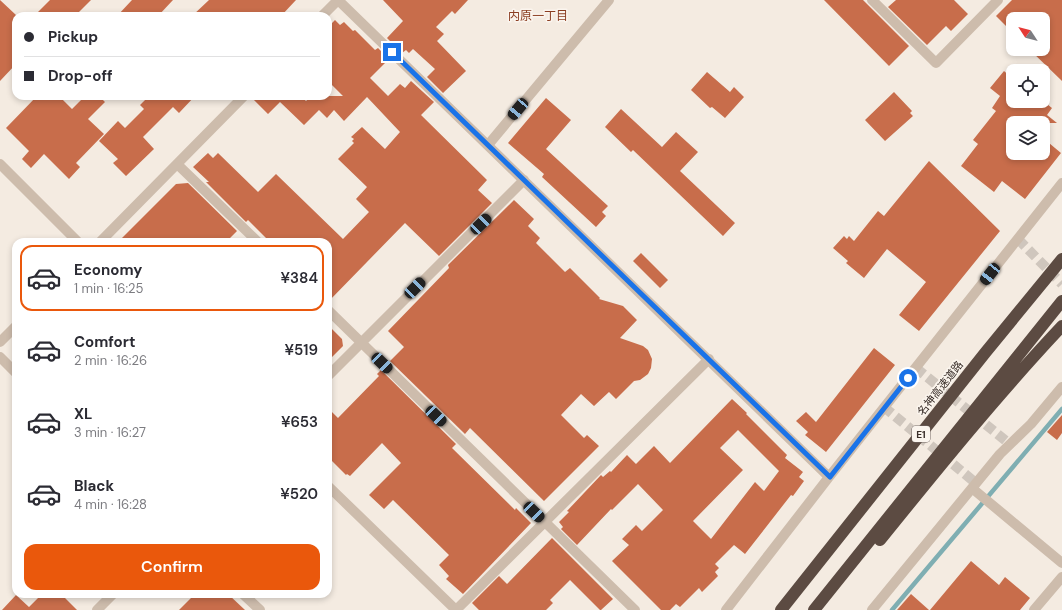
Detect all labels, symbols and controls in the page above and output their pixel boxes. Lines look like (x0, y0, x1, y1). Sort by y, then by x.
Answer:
district label: 内原一丁目 (508, 8, 568, 24)
north arrow (1006, 12, 1050, 56)
map controls (1006, 12, 1050, 160)
text: Pickup (48, 27, 98, 47)
route end (383, 43, 401, 61)
button: locate (1006, 64, 1050, 108)
text: Drop-off (48, 66, 113, 86)
car (506, 96, 530, 122)
button: layers (1006, 116, 1050, 160)
car (468, 211, 494, 237)
icon: car (26, 260, 62, 296)
text: Economy (74, 260, 142, 280)
car (978, 261, 1002, 287)
text: ¥384 (281, 268, 318, 288)
car (402, 275, 428, 301)
text: 1 min · 16:25 (74, 280, 143, 297)
icon: car (26, 332, 62, 368)
text: Comfort (74, 332, 135, 352)
text: ¥519 (284, 340, 318, 360)
car (369, 350, 395, 376)
text: 2 min · 16:26 (74, 352, 147, 369)
street label: 名神高速道路 (914, 358, 966, 418)
route start (899, 369, 917, 387)
car (423, 403, 449, 429)
icon: car (26, 404, 62, 440)
text: XL (74, 404, 92, 424)
text: ¥653 (281, 412, 318, 432)
text: 3 min · 16:27 (74, 424, 146, 441)
road number: E1 (912, 426, 930, 442)
icon: car (26, 476, 62, 512)
text: Black (74, 476, 114, 496)
text: ¥520 (280, 484, 318, 504)
text: 4 min · 16:28 (74, 496, 147, 513)
car (521, 499, 547, 525)
button: Confirm (24, 544, 320, 590)

